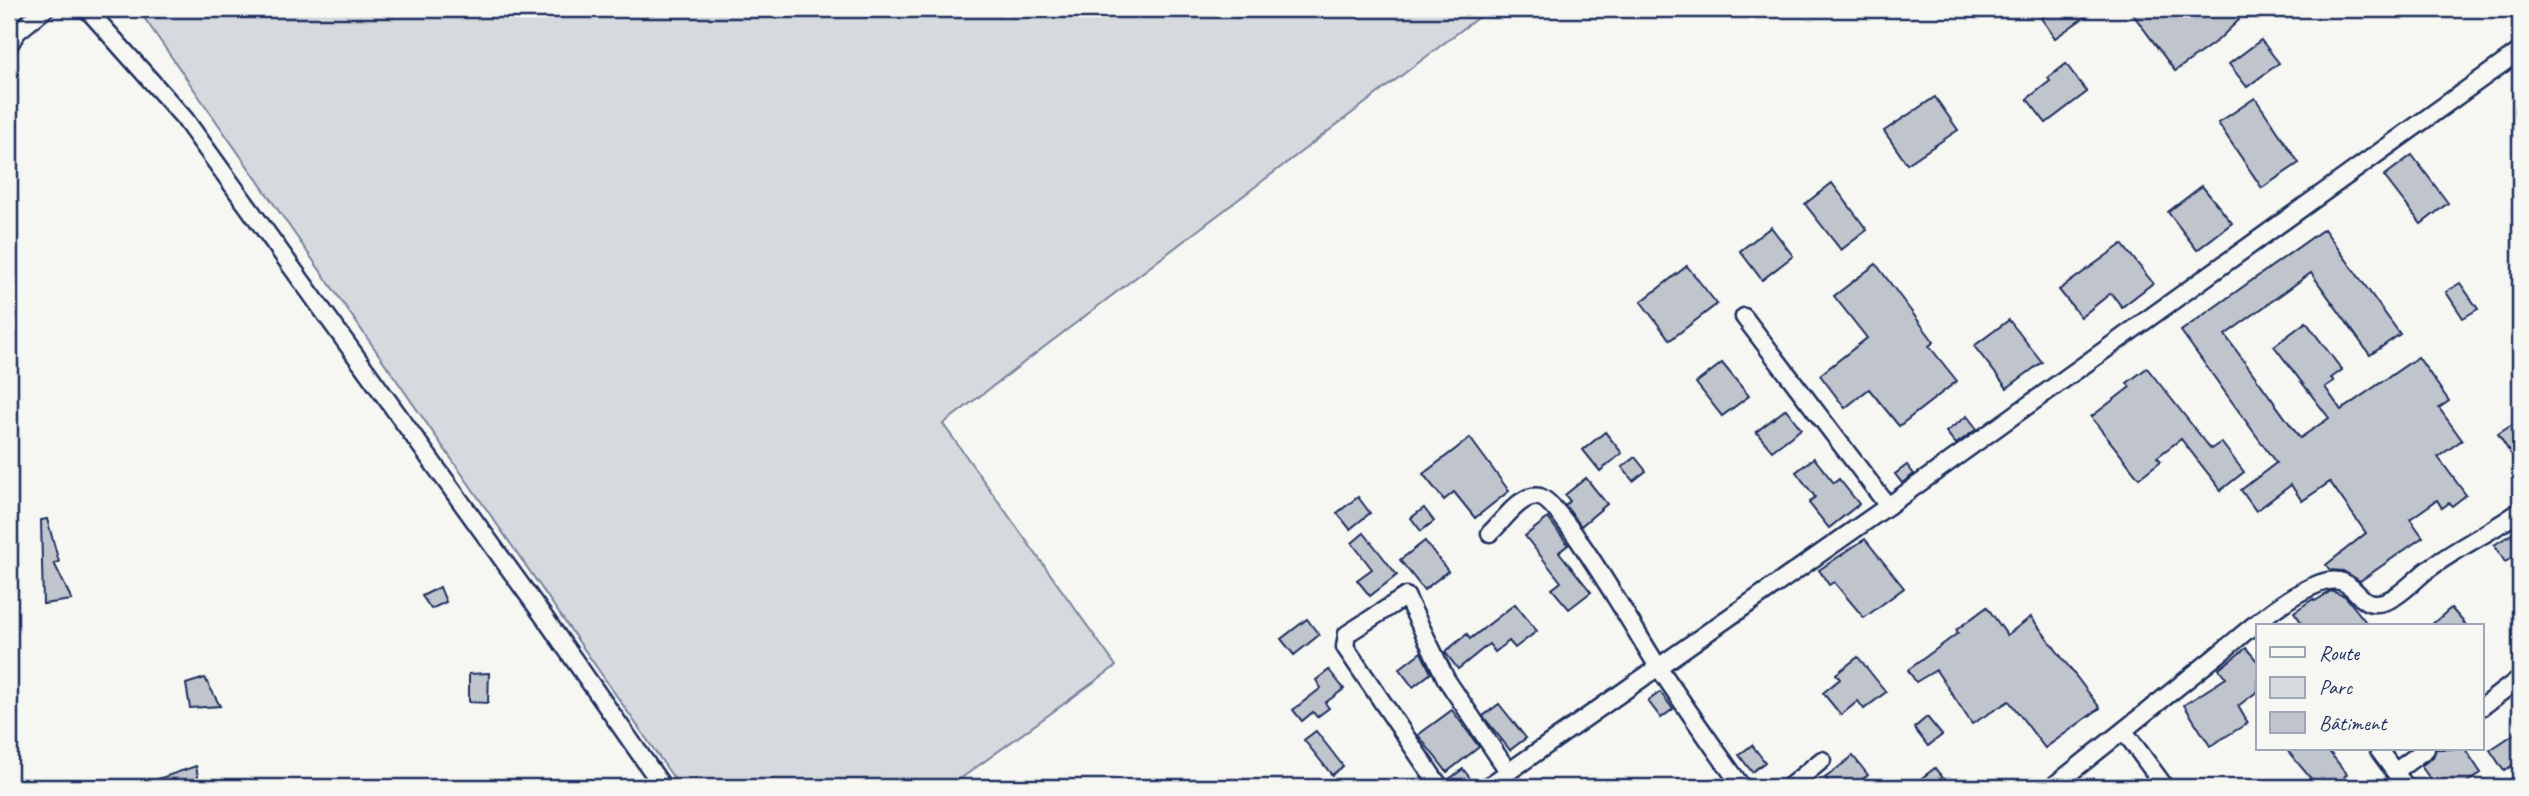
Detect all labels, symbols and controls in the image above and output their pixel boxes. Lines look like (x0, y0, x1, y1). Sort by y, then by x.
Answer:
legend (2256, 624, 2484, 750)
text: Route (2319, 640, 2360, 666)
text: Parc (2319, 674, 2354, 700)
text: Bâtiment (2319, 710, 2388, 736)

